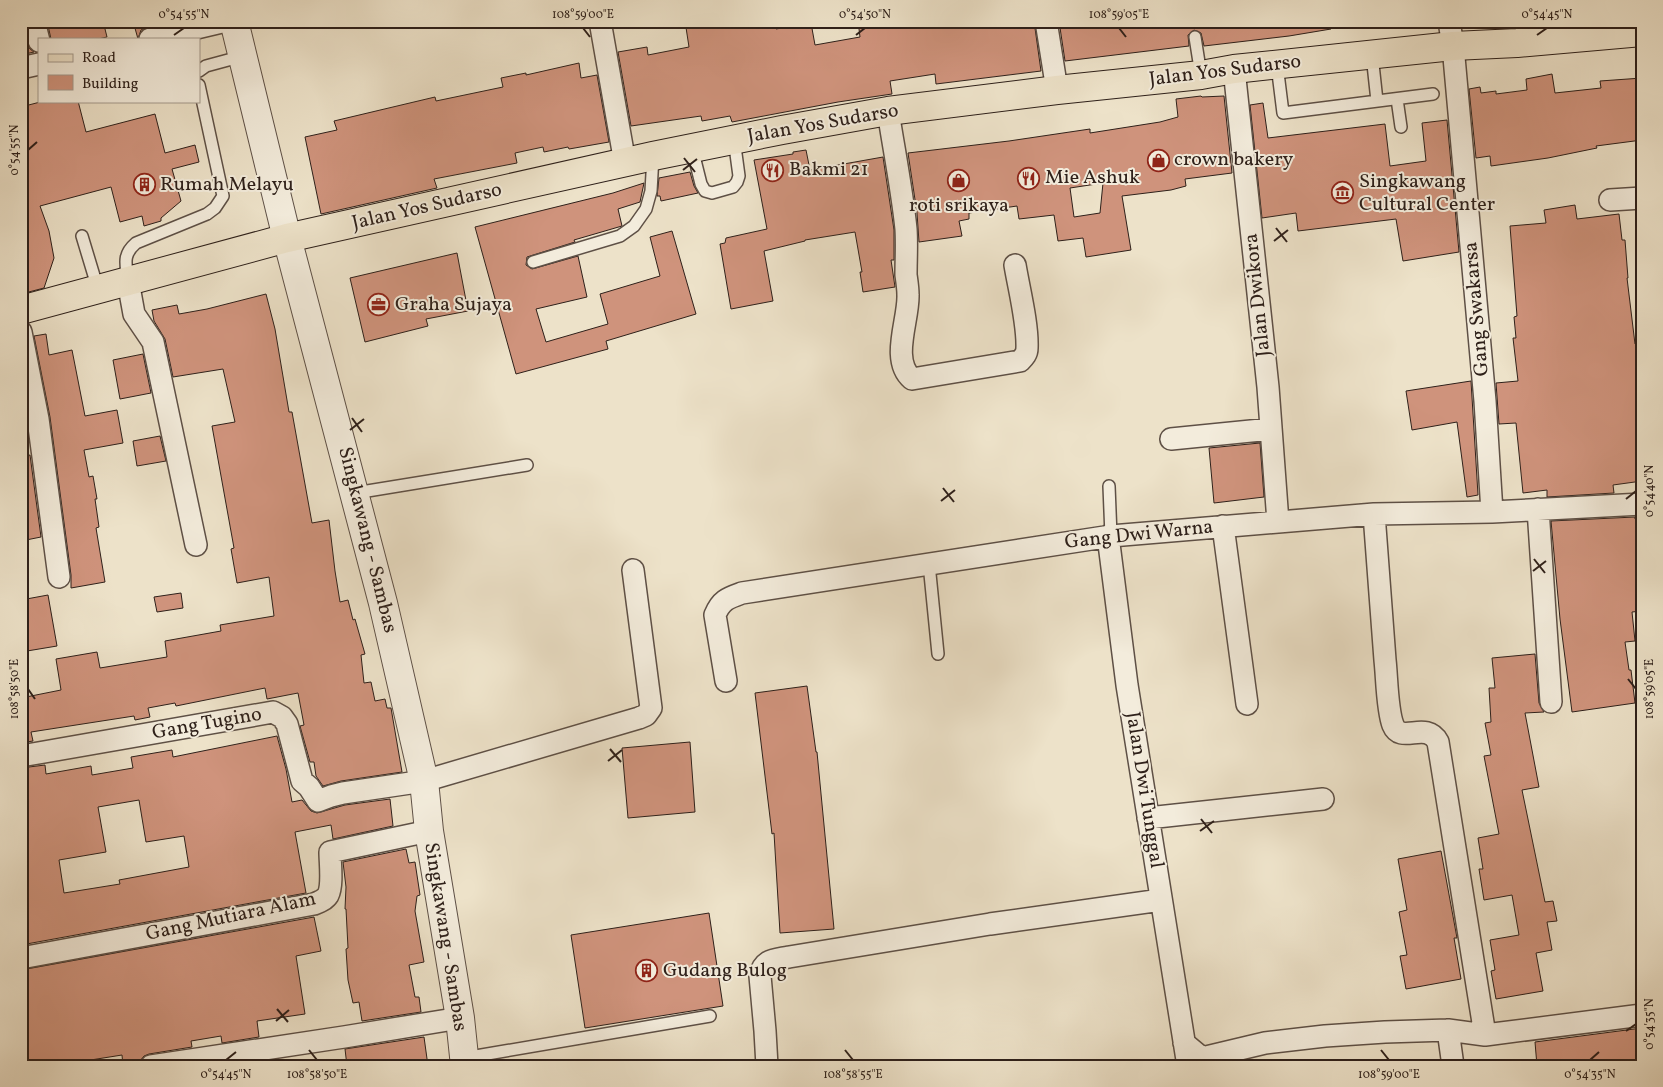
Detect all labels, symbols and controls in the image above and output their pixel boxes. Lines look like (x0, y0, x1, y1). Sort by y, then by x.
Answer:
text: 0°54'55"N (159, 7, 210, 23)
text: 108°59'00"E (552, 7, 614, 23)
text: 0°54'50"N (839, 7, 891, 23)
text: 108°59'05"E (1089, 7, 1149, 23)
text: 0°54'45"N (1521, 7, 1573, 23)
legend (38, 38, 200, 102)
text: Road (82, 48, 116, 69)
street label: Jalan Yos Sudarso (1147, 48, 1303, 94)
text: Building (82, 74, 139, 95)
street label: Jalan Yos Sudarso (745, 97, 901, 151)
text: 0°54'55"N (7, 124, 23, 175)
place label: crown bakery (1174, 146, 1294, 174)
shop icon: crown bakery (1146, 148, 1170, 172)
place label: Bakmi 21 (789, 156, 869, 184)
restaurant icon: Bakmi 21 (761, 158, 785, 182)
place label: Mie Ashuk (1045, 164, 1140, 192)
restaurant icon: Mie Ashuk (1017, 166, 1041, 190)
shop icon: roti srikaya (947, 168, 971, 192)
place label: Singkawang Cultural Center (1359, 168, 1495, 219)
place label: Rumah Melayu (160, 171, 294, 199)
building icon: Rumah Melayu (132, 173, 156, 197)
street label: Jalan Yos Sudarso (349, 176, 505, 238)
museum icon: Singkawang Cultural Center (1331, 181, 1355, 205)
place label: roti srikaya (909, 192, 1009, 220)
street label: Jalan Dwikora (1238, 232, 1278, 358)
street label: Gang Swakarsa (1457, 241, 1497, 377)
place label: Graha Sujaya (395, 291, 512, 319)
office icon: Graha Sujaya (367, 293, 391, 317)
street label: Singkawang - Sambas (330, 444, 404, 636)
text: 0°54'40"N (1642, 465, 1658, 517)
street label: Gang Dwi Warna (1063, 513, 1215, 557)
text: 108°58'50"E (7, 659, 23, 719)
text: 108°59'05"E (1642, 659, 1658, 719)
street label: Gang Tugino (150, 701, 264, 747)
street label: Jalan Dwi Tunggal (1118, 710, 1170, 870)
street label: Singkawang - Sambas (416, 841, 474, 1033)
street label: Gang Mutiara Alam (143, 885, 319, 949)
place label: Gudang Bulog (663, 957, 787, 985)
building icon: Gudang Bulog (635, 959, 659, 983)
text: 0°54'35"N (1642, 998, 1658, 1050)
text: 0°54'45"N (200, 1067, 252, 1083)
text: 108°58'50"E (287, 1067, 347, 1083)
text: 108°58'55"E (823, 1067, 883, 1083)
text: 108°59'00"E (1358, 1067, 1420, 1083)
text: 0°54'35"N (1564, 1067, 1616, 1083)

